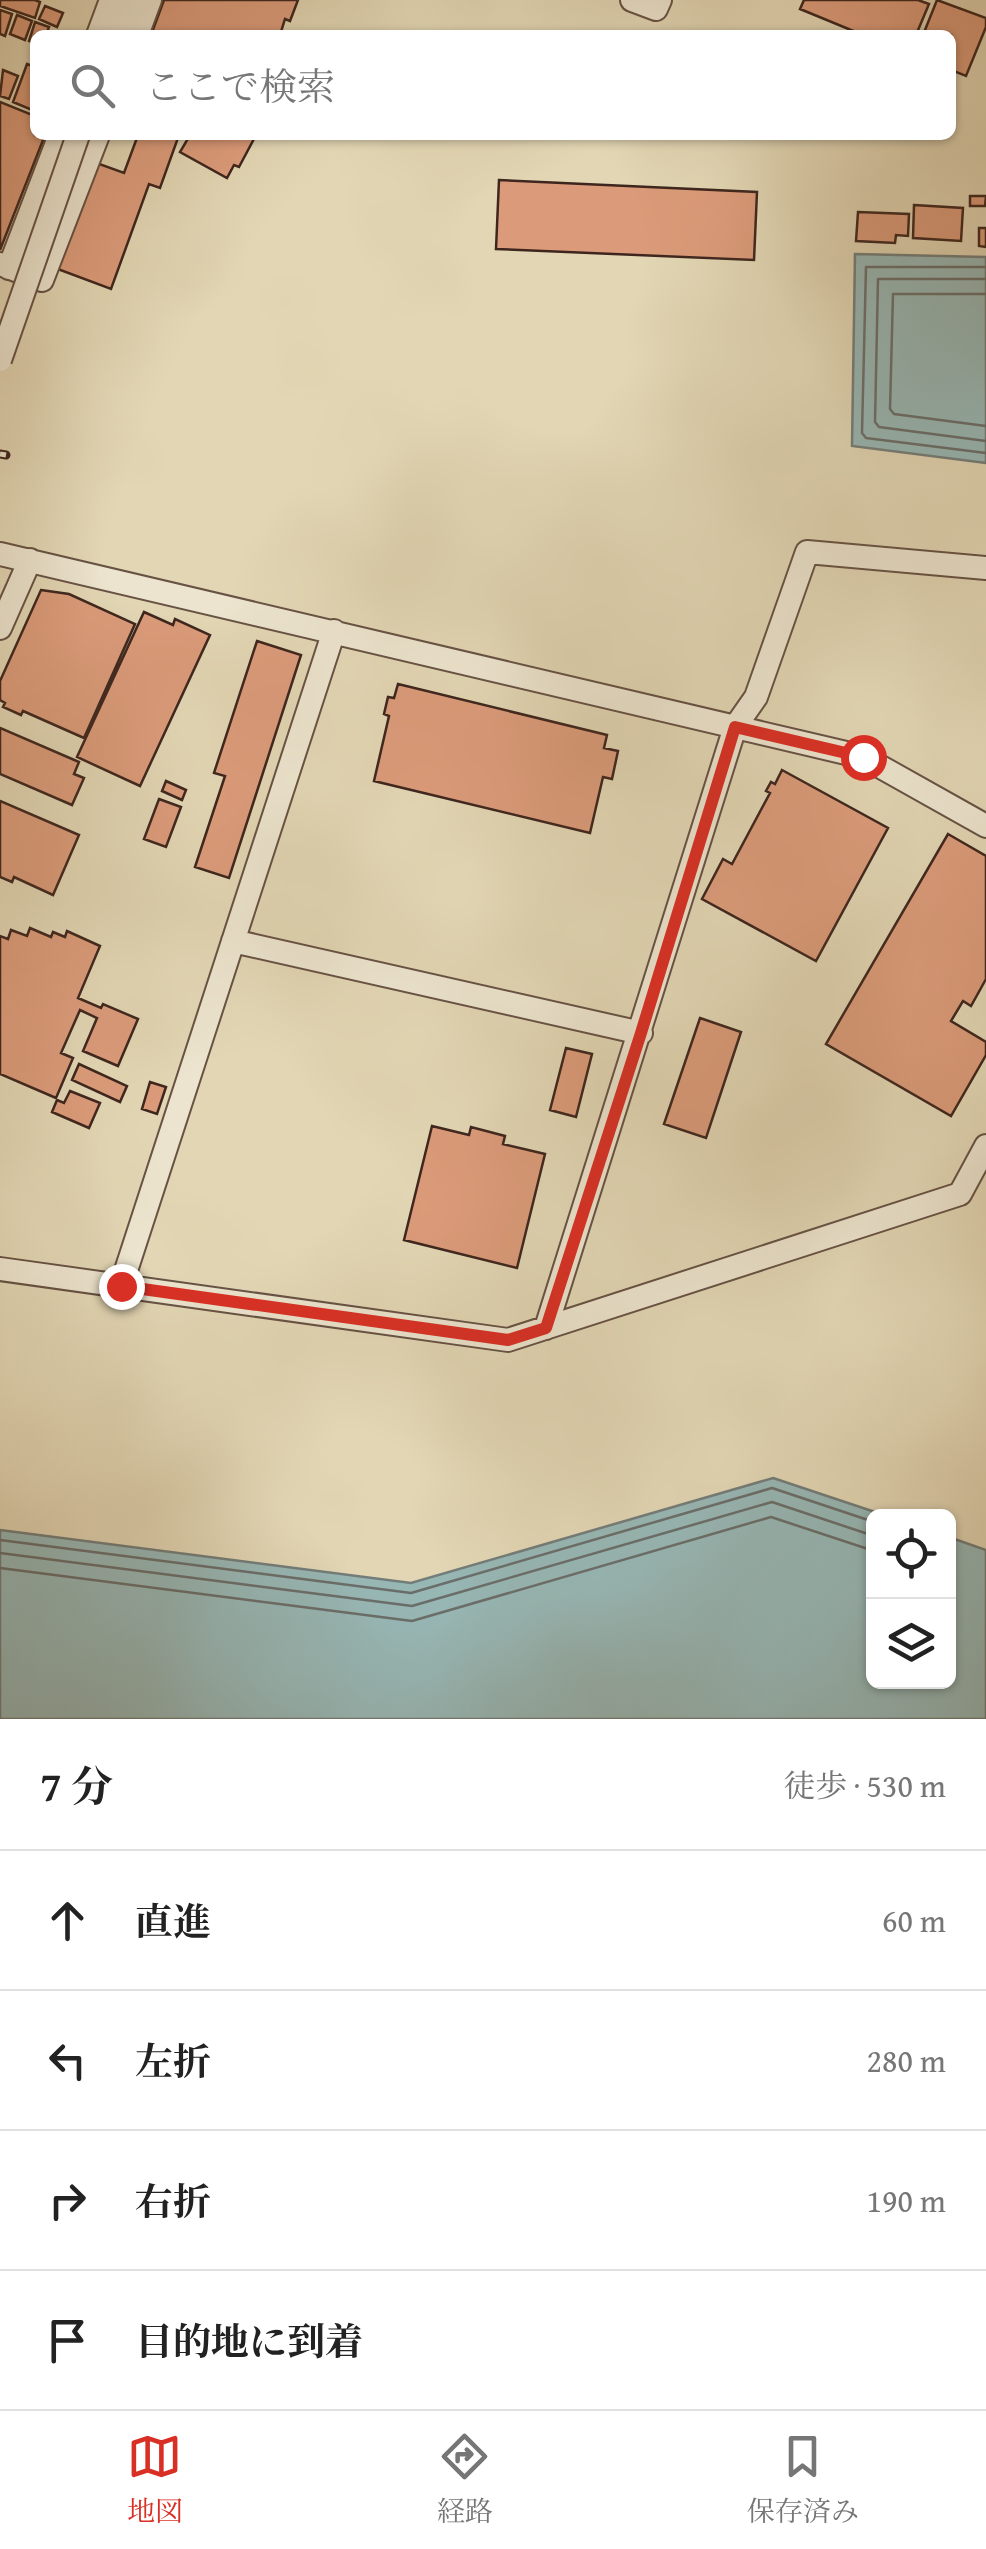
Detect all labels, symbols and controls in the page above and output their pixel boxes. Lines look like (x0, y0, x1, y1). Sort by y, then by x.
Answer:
search box (30, 30, 956, 140)
icon: search (65, 58, 120, 113)
text: ここで検索 (145, 58, 335, 114)
route start (841, 735, 887, 781)
route end (99, 1264, 145, 1310)
map controls (866, 1509, 956, 1689)
button: locate (866, 1509, 956, 1599)
button: layers (866, 1599, 956, 1689)
text: 7 分 (40, 1755, 113, 1816)
text: 徒歩 · 530 m (783, 1762, 946, 1809)
icon: ahead (40, 1893, 95, 1948)
text: 直進 (135, 1893, 211, 1949)
text: 60 m (882, 1897, 946, 1944)
icon: left (40, 2033, 95, 2088)
text: 左折 (135, 2033, 211, 2089)
text: 280 m (867, 2037, 946, 2084)
icon: right (40, 2173, 95, 2228)
text: 右折 (135, 2173, 211, 2229)
text: 190 m (867, 2177, 946, 2224)
icon: arrive (40, 2313, 95, 2368)
text: 目的地に到着 (135, 2313, 363, 2369)
tab: 地図 (127, 2429, 183, 2531)
tab: 経路 (437, 2429, 493, 2531)
tab: 保存済み (747, 2429, 859, 2531)

